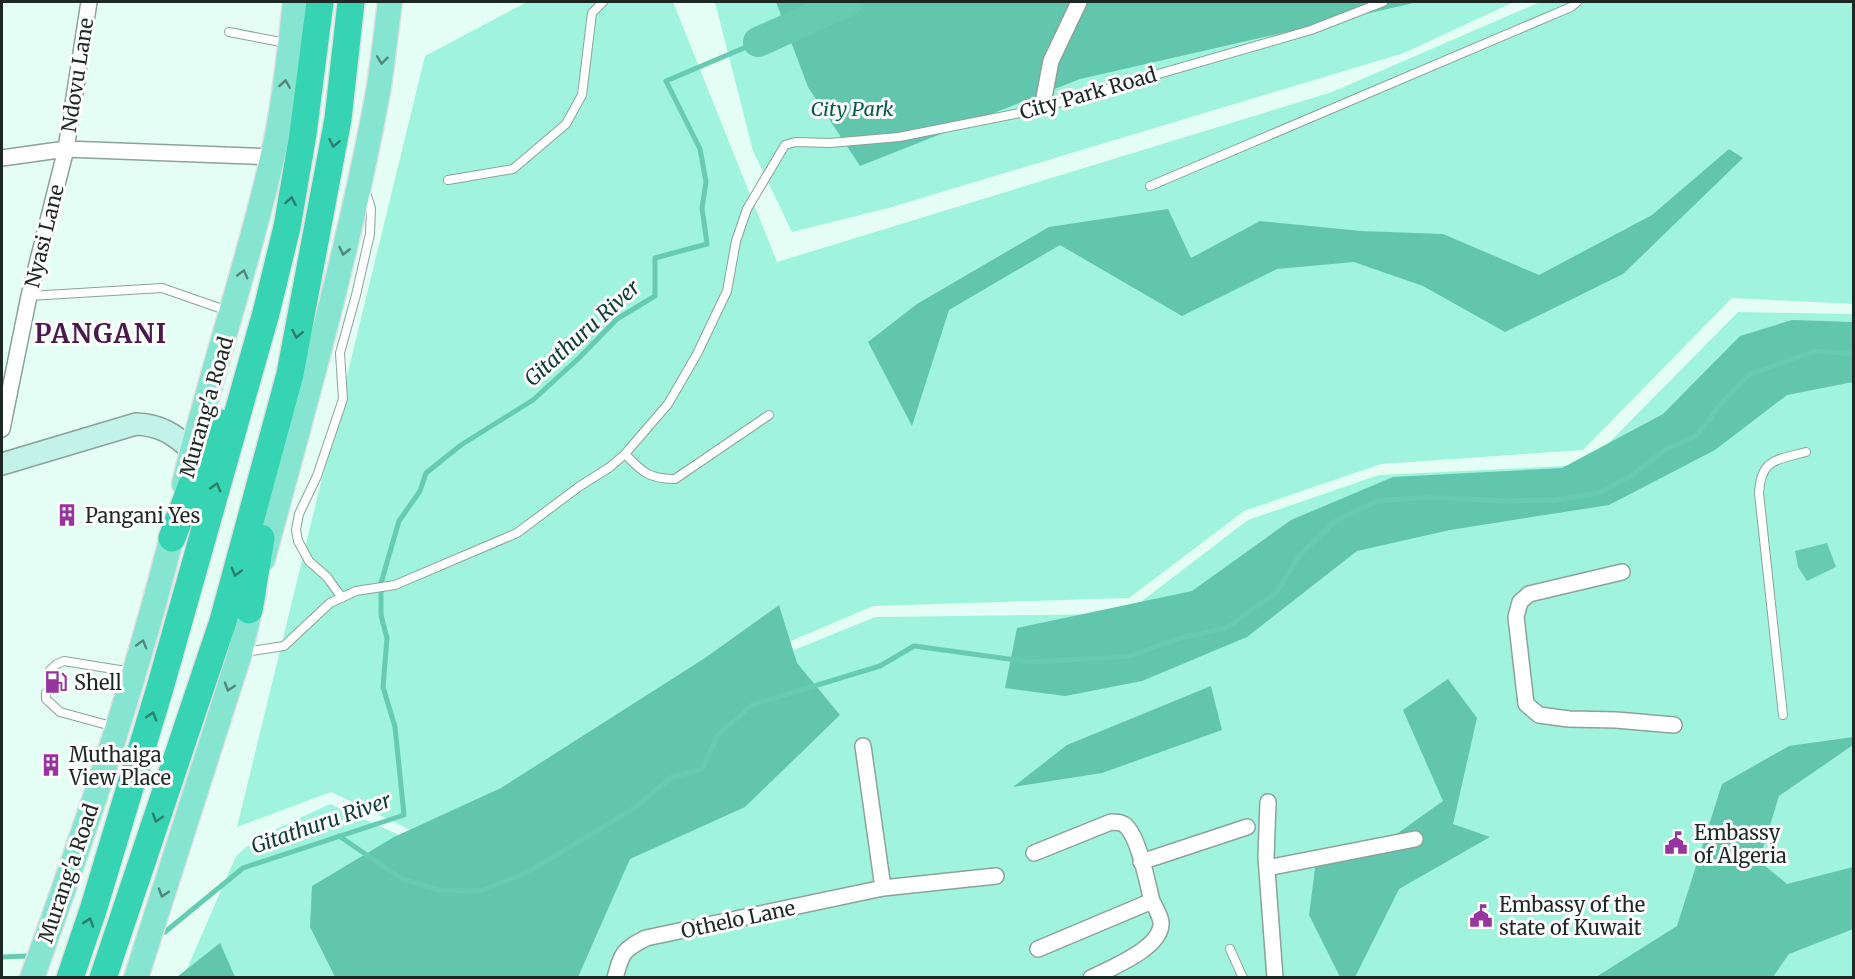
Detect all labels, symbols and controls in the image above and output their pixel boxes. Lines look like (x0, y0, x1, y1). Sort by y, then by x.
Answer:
street label: Ndovu Lane (56, 16, 98, 134)
one-way arrow (376, 55, 389, 64)
street label: City Park Road (1017, 62, 1159, 124)
one-way arrow (278, 79, 291, 89)
park label: City Park (810, 96, 894, 121)
one-way arrow (328, 138, 341, 148)
street label: Nyasi Lane (19, 182, 69, 290)
one-way arrow (284, 196, 297, 206)
one-way arrow (338, 245, 351, 255)
one-way arrow (236, 269, 248, 280)
water label: Gitathuru River (519, 274, 646, 392)
district label: PANGANI (34, 317, 168, 350)
one-way arrow (291, 329, 304, 339)
street label: Murang'a Road (174, 334, 238, 480)
one-way arrow (209, 482, 221, 493)
building icon: Pangani Yes (54, 502, 80, 528)
place label: Pangani Yes (85, 503, 200, 528)
one-way arrow (231, 567, 243, 577)
one-way arrow (135, 639, 147, 650)
fuel station icon: Shell (43, 669, 69, 695)
place label: Shell (74, 670, 122, 695)
one-way arrow (224, 681, 236, 692)
one-way arrow (145, 711, 157, 722)
place label: Muthaiga View Place (68, 742, 171, 790)
building icon: Muthaiga View Place (38, 752, 64, 778)
water label: Gitathuru River (247, 786, 395, 860)
street label: Murang'a Road (33, 800, 103, 946)
one-way arrow (152, 812, 164, 823)
place label: Embassy of Algeria (1694, 820, 1787, 868)
public building icon: Embassy of Algeria (1663, 830, 1689, 856)
one-way arrow (158, 887, 170, 898)
place label: Embassy of the state of Kuwait (1499, 892, 1645, 940)
street label: Othelo Lane (679, 895, 797, 943)
public building icon: Embassy of the state of Kuwait (1468, 903, 1494, 929)
one-way arrow (81, 917, 94, 928)

